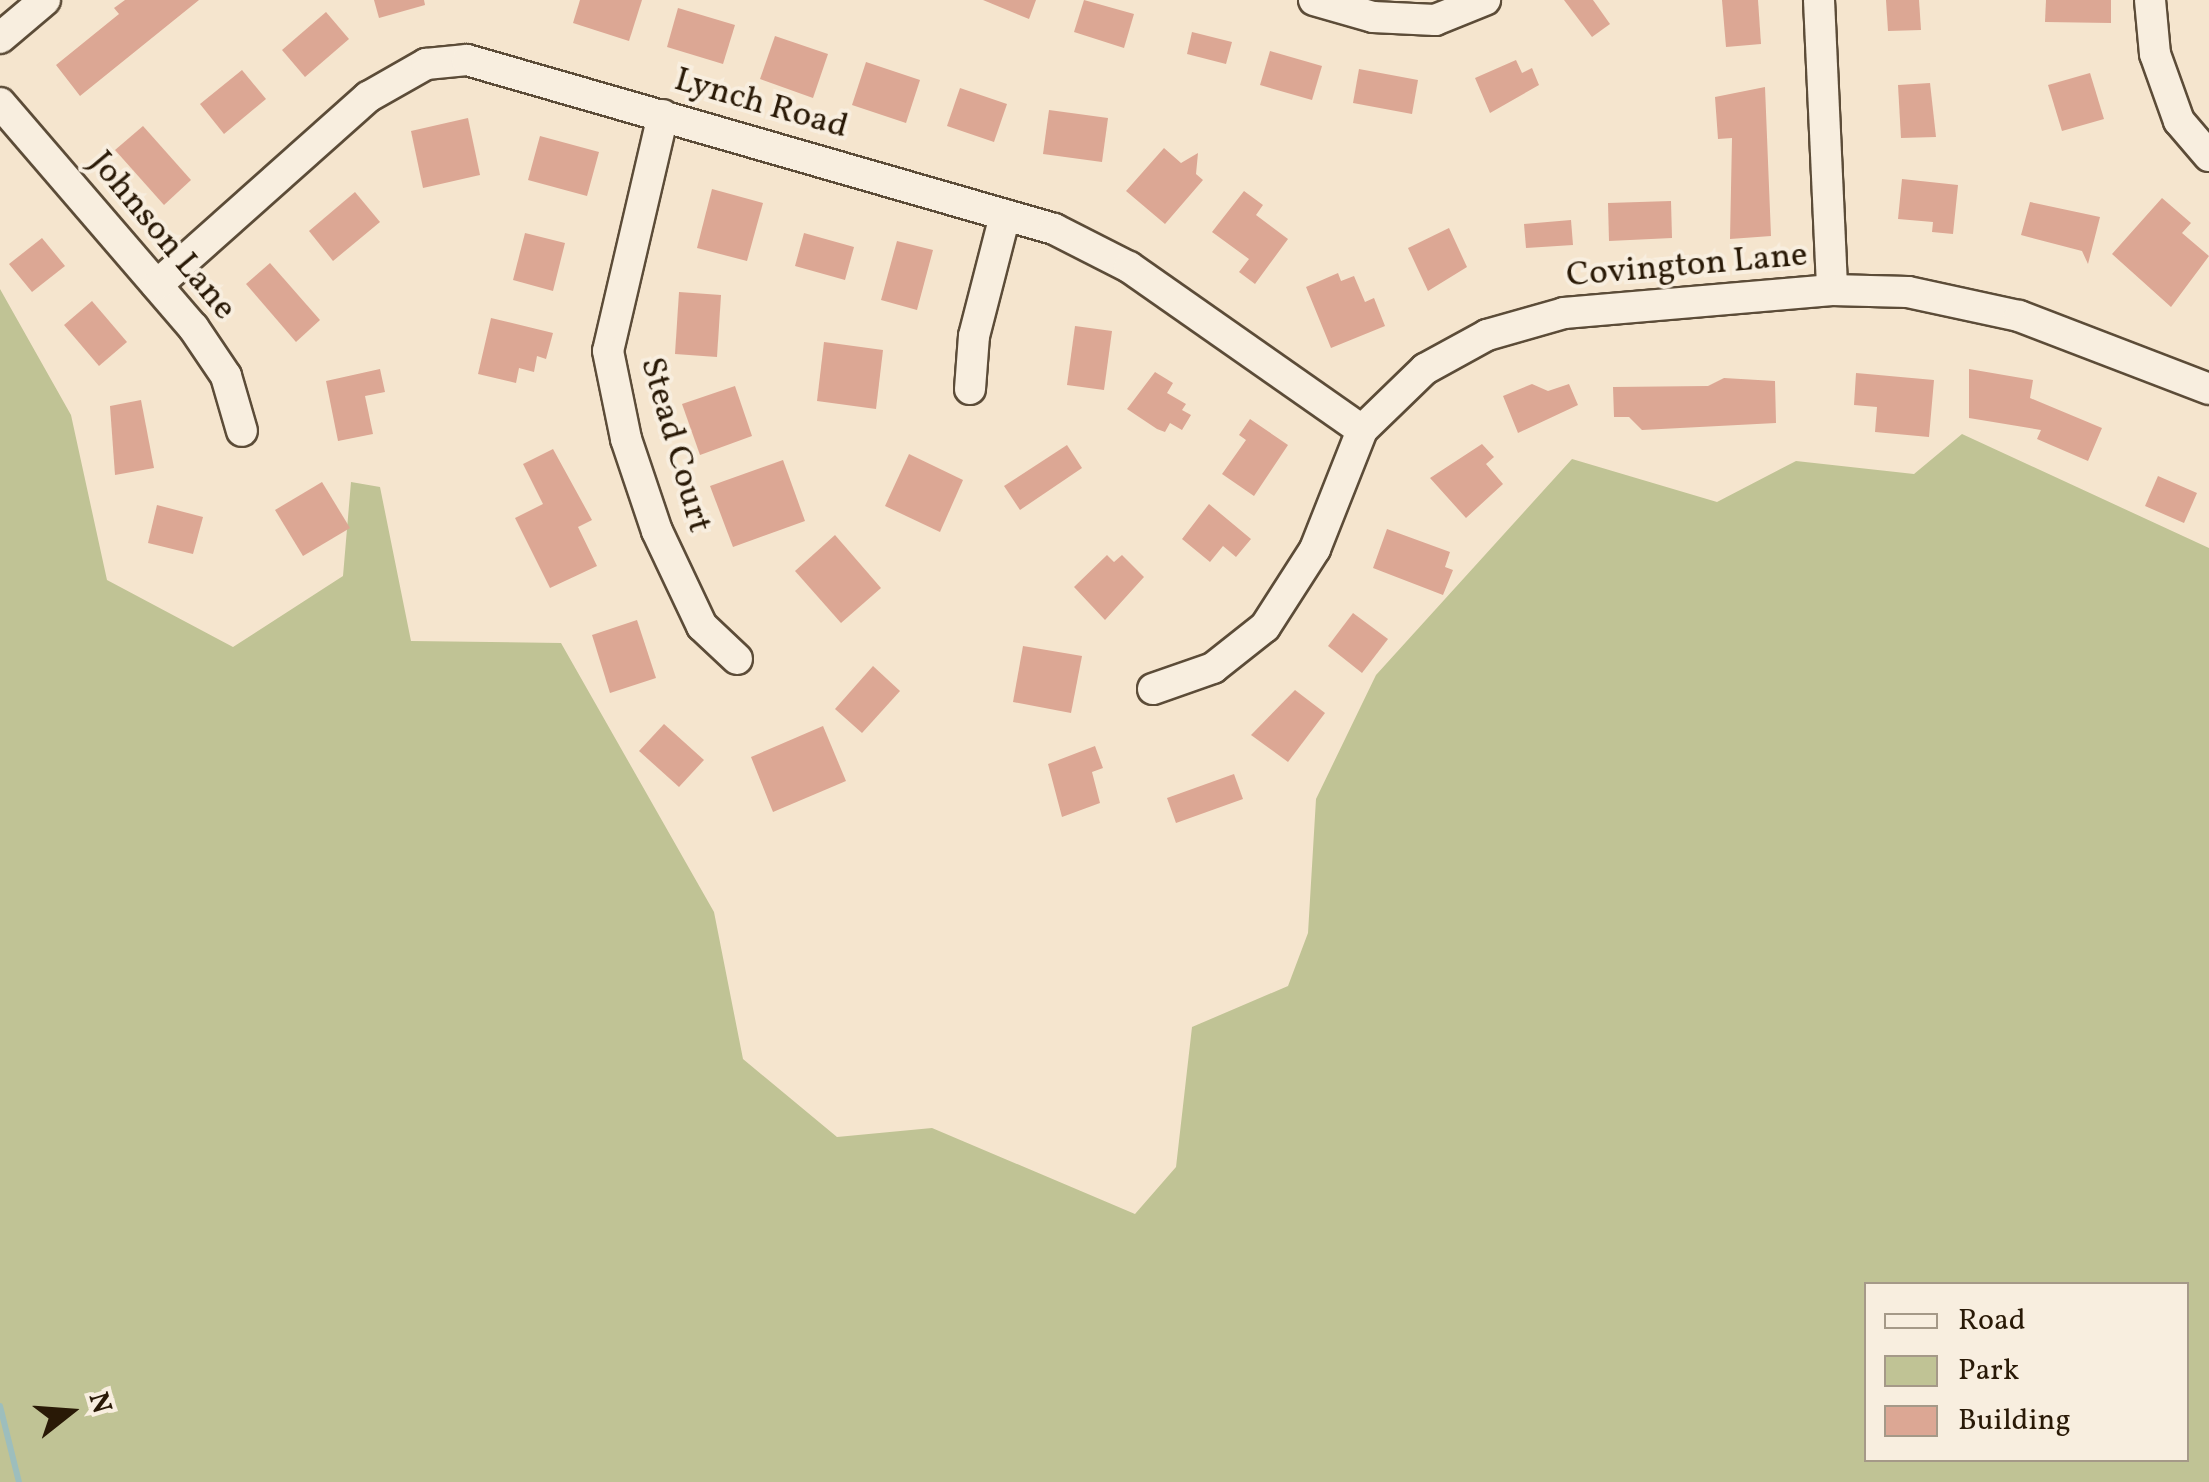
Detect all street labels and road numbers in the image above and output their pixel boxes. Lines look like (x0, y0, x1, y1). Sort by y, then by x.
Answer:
street label: Lynch Road (669, 59, 853, 149)
street label: Johnson Lane (79, 143, 245, 329)
street label: Covington Lane (1565, 235, 1809, 297)
street label: Stead Court (630, 353, 720, 537)

